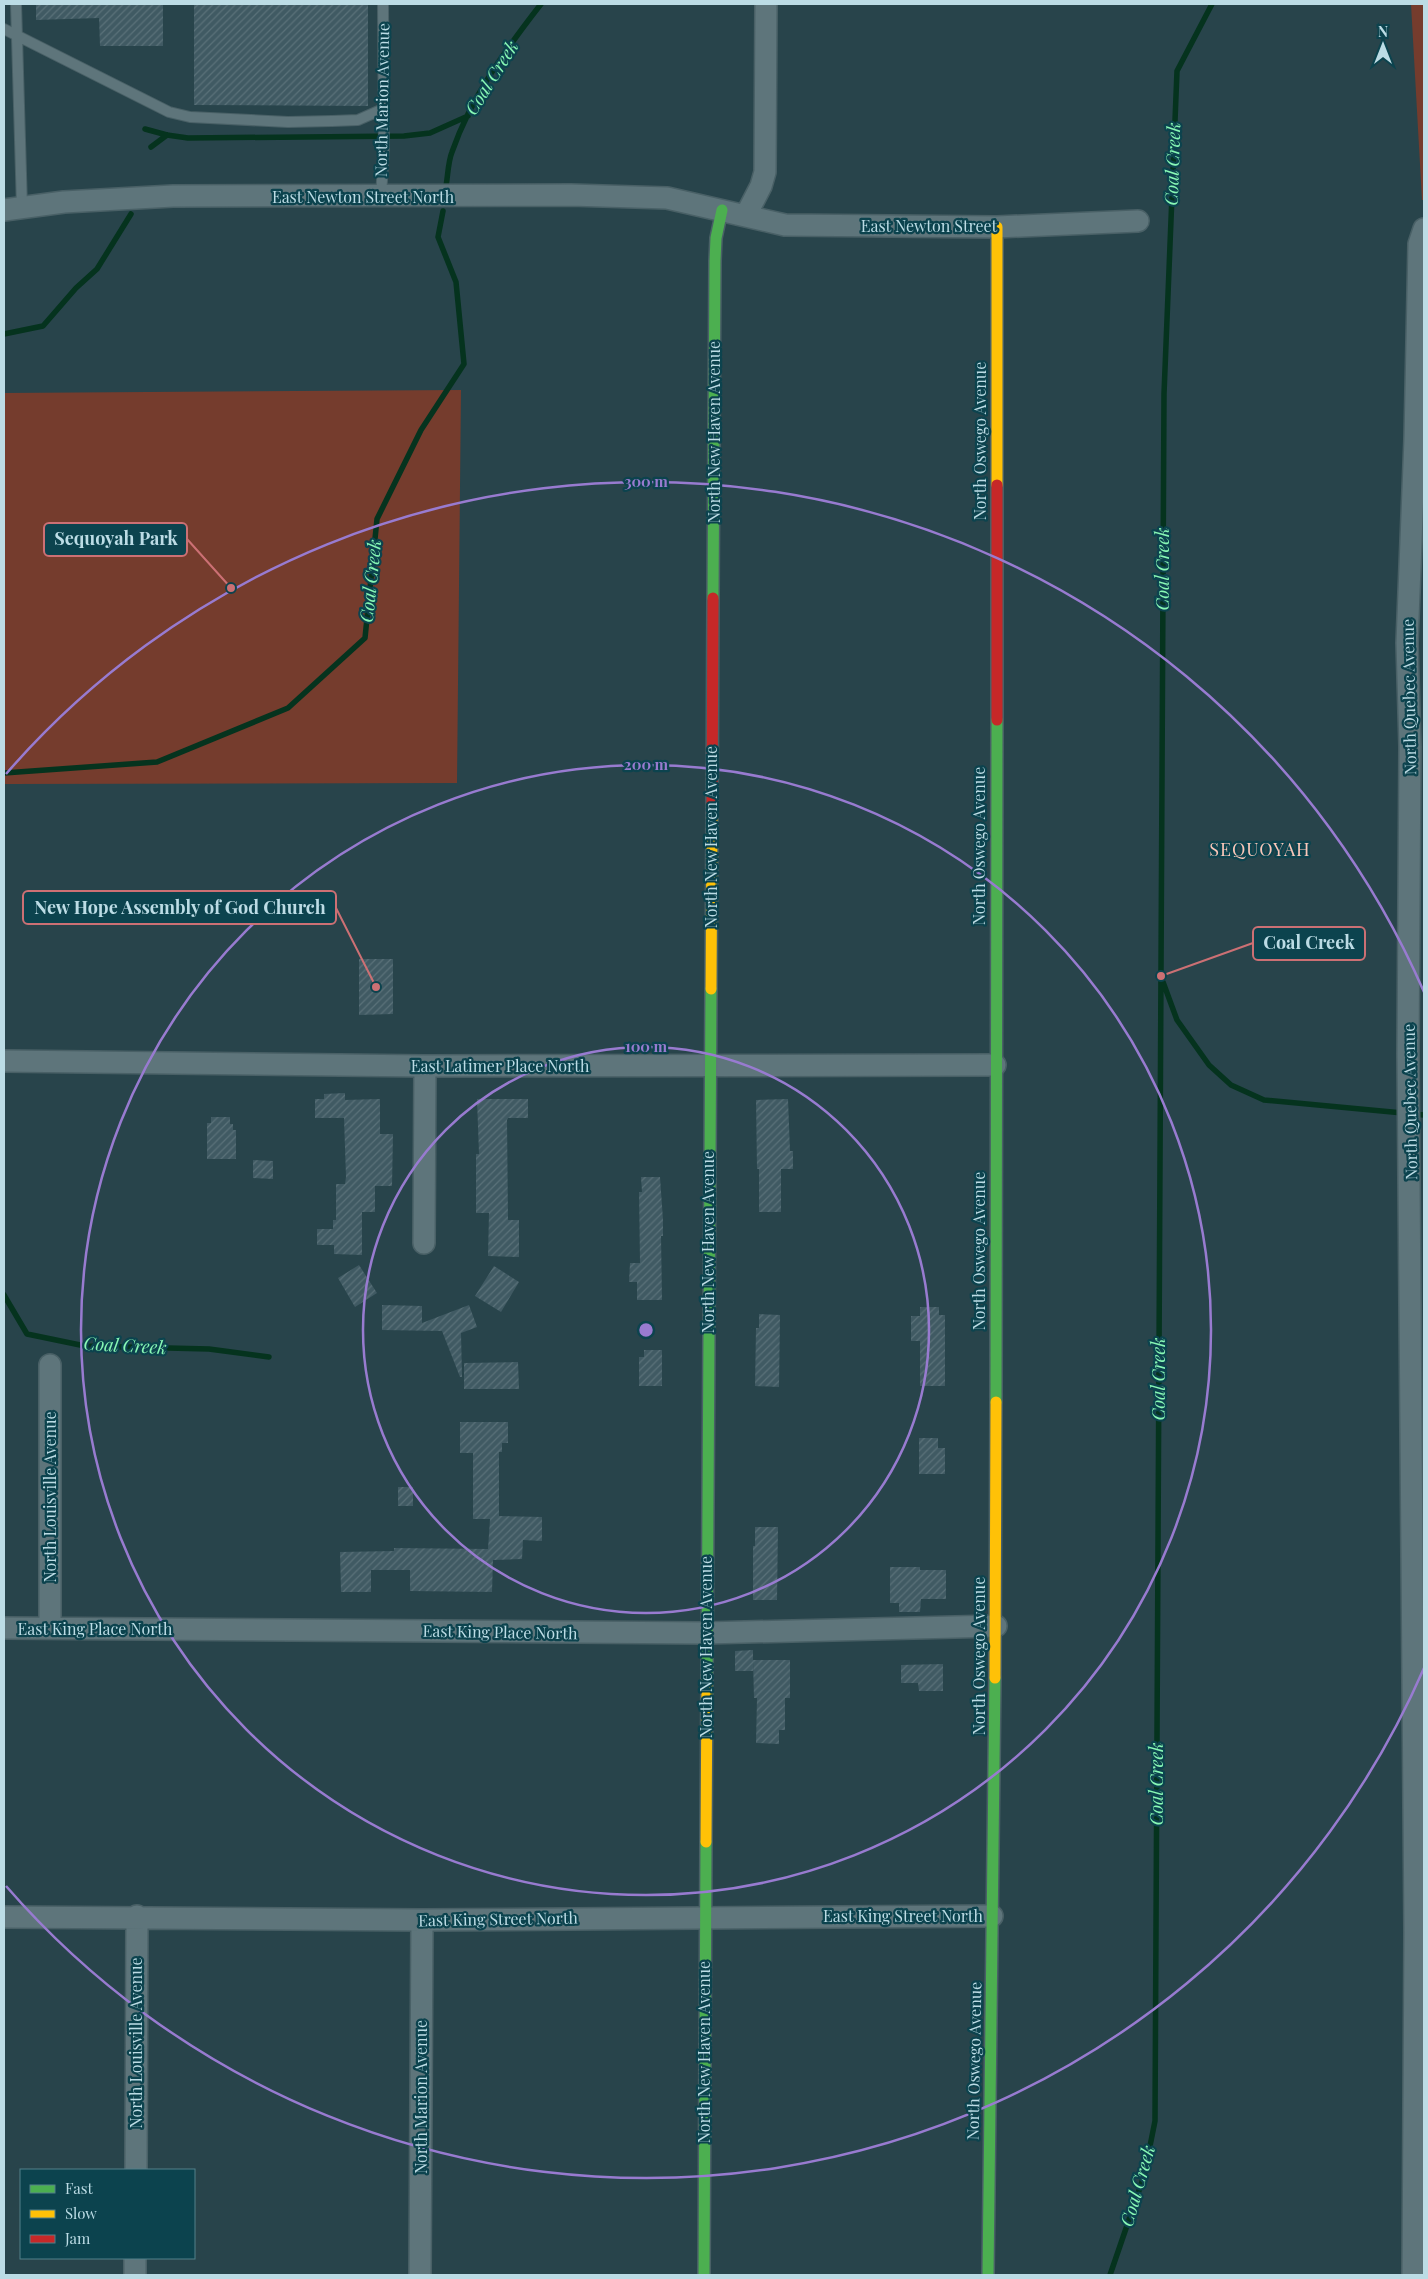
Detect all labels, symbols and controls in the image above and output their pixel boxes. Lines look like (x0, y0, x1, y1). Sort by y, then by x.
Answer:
north arrow (1358, 20, 1408, 70)
text: N (1378, 22, 1388, 41)
street label: North Marion Avenue (370, 23, 393, 177)
water label: Coal Creek (459, 36, 523, 119)
water label: Coal Creek (1159, 122, 1185, 206)
street label: East Newton Street North (272, 186, 455, 207)
street label: East Newton Street (861, 215, 998, 236)
street label: North New Haven Avenue (703, 341, 724, 523)
street label: North Oswego Avenue (969, 362, 990, 520)
text: 300 m (624, 471, 668, 491)
callout: Sequoyah Park (44, 523, 187, 556)
text: Sequoyah Park (54, 526, 178, 550)
water label: Coal Creek (1150, 527, 1174, 611)
water label: Coal Creek (354, 538, 386, 624)
street label: North Quebec Avenue (1397, 619, 1420, 775)
street label: North New Haven Avenue (700, 746, 721, 928)
text: 200 m (624, 754, 669, 774)
street label: North Oswego Avenue (968, 767, 989, 925)
district label: SEQUOYAH (1209, 837, 1311, 861)
callout: New Hope Assembly of God Church (23, 891, 336, 924)
text: New Hope Assembly of God Church (34, 895, 326, 919)
callout: Coal Creek (1253, 927, 1365, 960)
text: Coal Creek (1263, 930, 1355, 954)
street label: North Quebec Avenue (1398, 1024, 1421, 1180)
text: 100 m (625, 1036, 668, 1056)
street label: East Latimer Place North (411, 1055, 590, 1076)
street label: North New Haven Avenue (697, 1151, 718, 1333)
street label: North Oswego Avenue (968, 1172, 989, 1330)
centre of rings (637, 1321, 655, 1339)
water label: Coal Creek (83, 1331, 167, 1359)
water label: Coal Creek (1146, 1337, 1170, 1421)
street label: North Louisville Avenue (39, 1411, 60, 1583)
street label: North New Haven Avenue (695, 1556, 716, 1738)
street label: North Oswego Avenue (968, 1577, 989, 1735)
street label: East King Place North (18, 1618, 173, 1639)
street label: East King Place North (422, 1620, 578, 1643)
water label: Coal Creek (1144, 1742, 1168, 1826)
street label: East King Street North (823, 1905, 984, 1926)
street label: East King Street North (418, 1907, 579, 1930)
street label: North Louisville Avenue (125, 1957, 146, 2129)
street label: North New Haven Avenue (693, 1961, 714, 2143)
street label: North Oswego Avenue (962, 1982, 985, 2140)
street label: North Marion Avenue (410, 2020, 431, 2174)
water label: Coal Creek (1114, 2142, 1160, 2229)
legend (20, 2169, 195, 2259)
text: Fast (65, 2178, 94, 2198)
text: Slow (65, 2203, 97, 2223)
text: Jam (64, 2228, 91, 2248)

